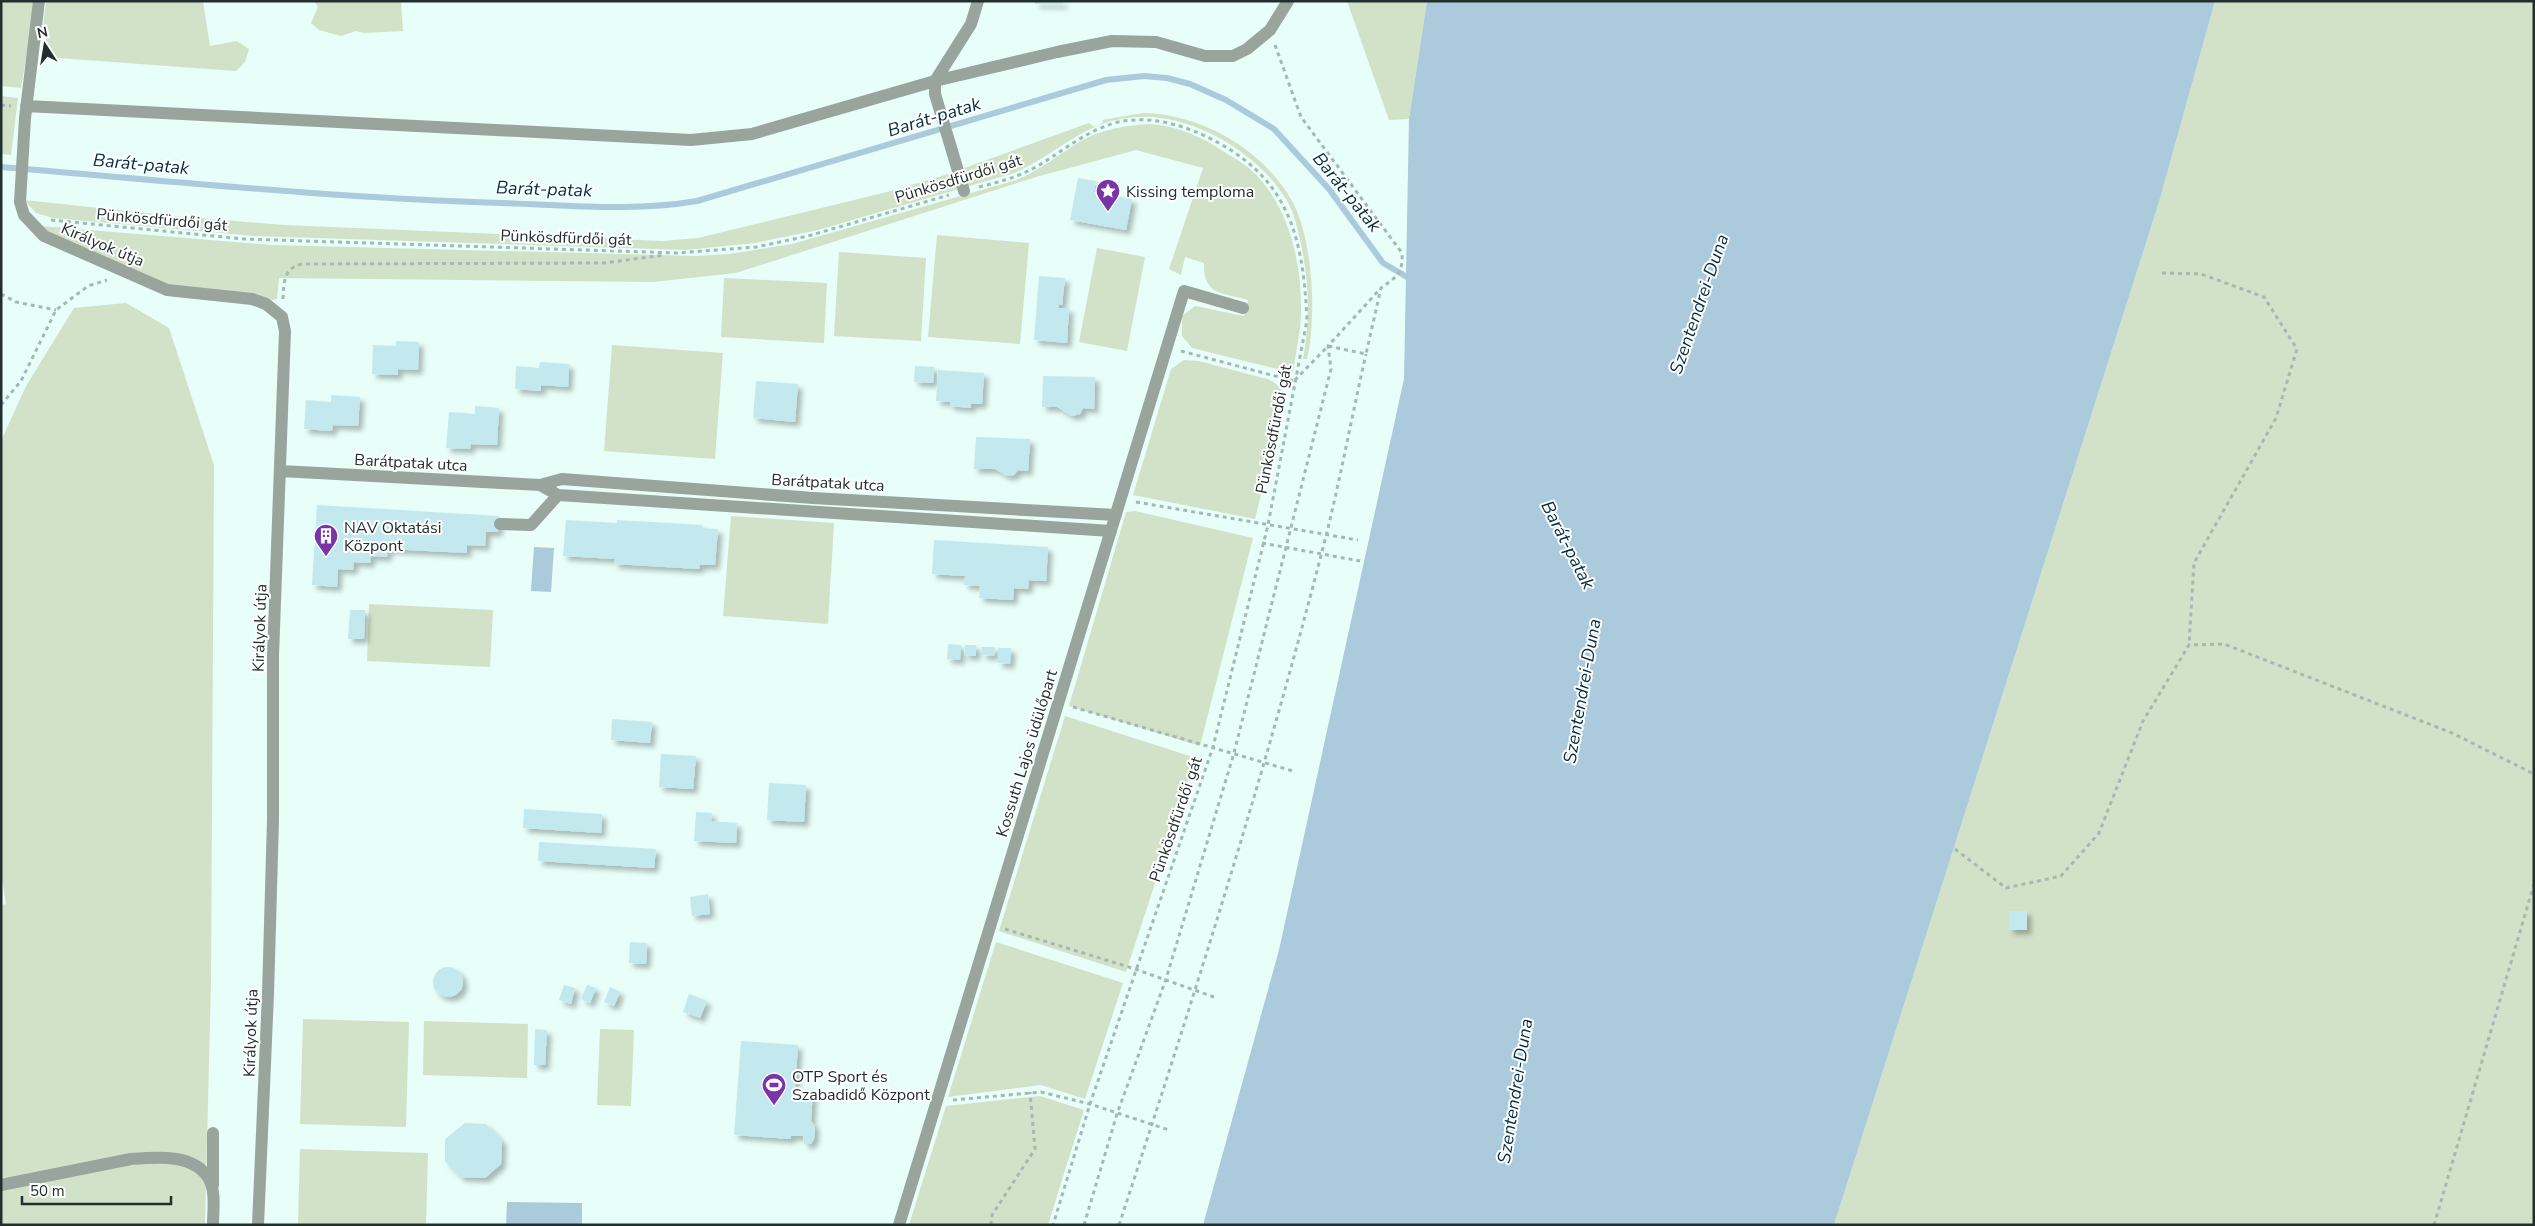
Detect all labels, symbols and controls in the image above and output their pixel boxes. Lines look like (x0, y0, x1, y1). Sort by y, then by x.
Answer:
north arrow (20, 20, 70, 70)
text: N (35, 22, 50, 43)
water label: Barát-patak (884, 91, 984, 143)
water label: Barát-patak (1307, 147, 1387, 238)
water label: Barát-patak (92, 148, 191, 180)
street label: Pünkösdfürdői gát (892, 149, 1025, 209)
water label: Barát-patak (495, 175, 593, 203)
place icon: Kissing temploma (1095, 178, 1121, 212)
place label: Kissing temploma (1126, 181, 1254, 203)
street label: Pünkösdfürdői gát (96, 203, 229, 237)
street label: Királyok útja (58, 218, 148, 272)
street label: Pünkösdfürdői gát (500, 225, 632, 251)
water label: Szentendrei-Duna (1664, 231, 1734, 377)
street label: Pünkösdfürdői gát (1251, 362, 1297, 496)
street label: Barátpatak utca (354, 449, 468, 477)
street label: Barátpatak utca (771, 469, 885, 497)
water label: Barát-patak (1535, 497, 1601, 594)
place label: NAV Oktatási Központ (344, 517, 441, 557)
building icon: NAV Oktatási Központ (313, 523, 339, 557)
street label: Királyok útja (247, 584, 273, 673)
water label: Szentendrei-Duna (1557, 617, 1607, 765)
street label: Kossuth Lajos üdülőpart (991, 667, 1063, 840)
street label: Pünkösdfürdői gát (1144, 753, 1208, 885)
street label: Királyok útja (238, 989, 264, 1078)
water label: Szentendrei-Duna (1492, 1017, 1538, 1165)
place label: OTP Sport és Szabadidő Központ (792, 1066, 930, 1106)
sports icon: OTP Sport és Szabadidő Központ (761, 1072, 787, 1106)
scale bar (22, 1174, 171, 1206)
text: 50 m (30, 1181, 65, 1201)

